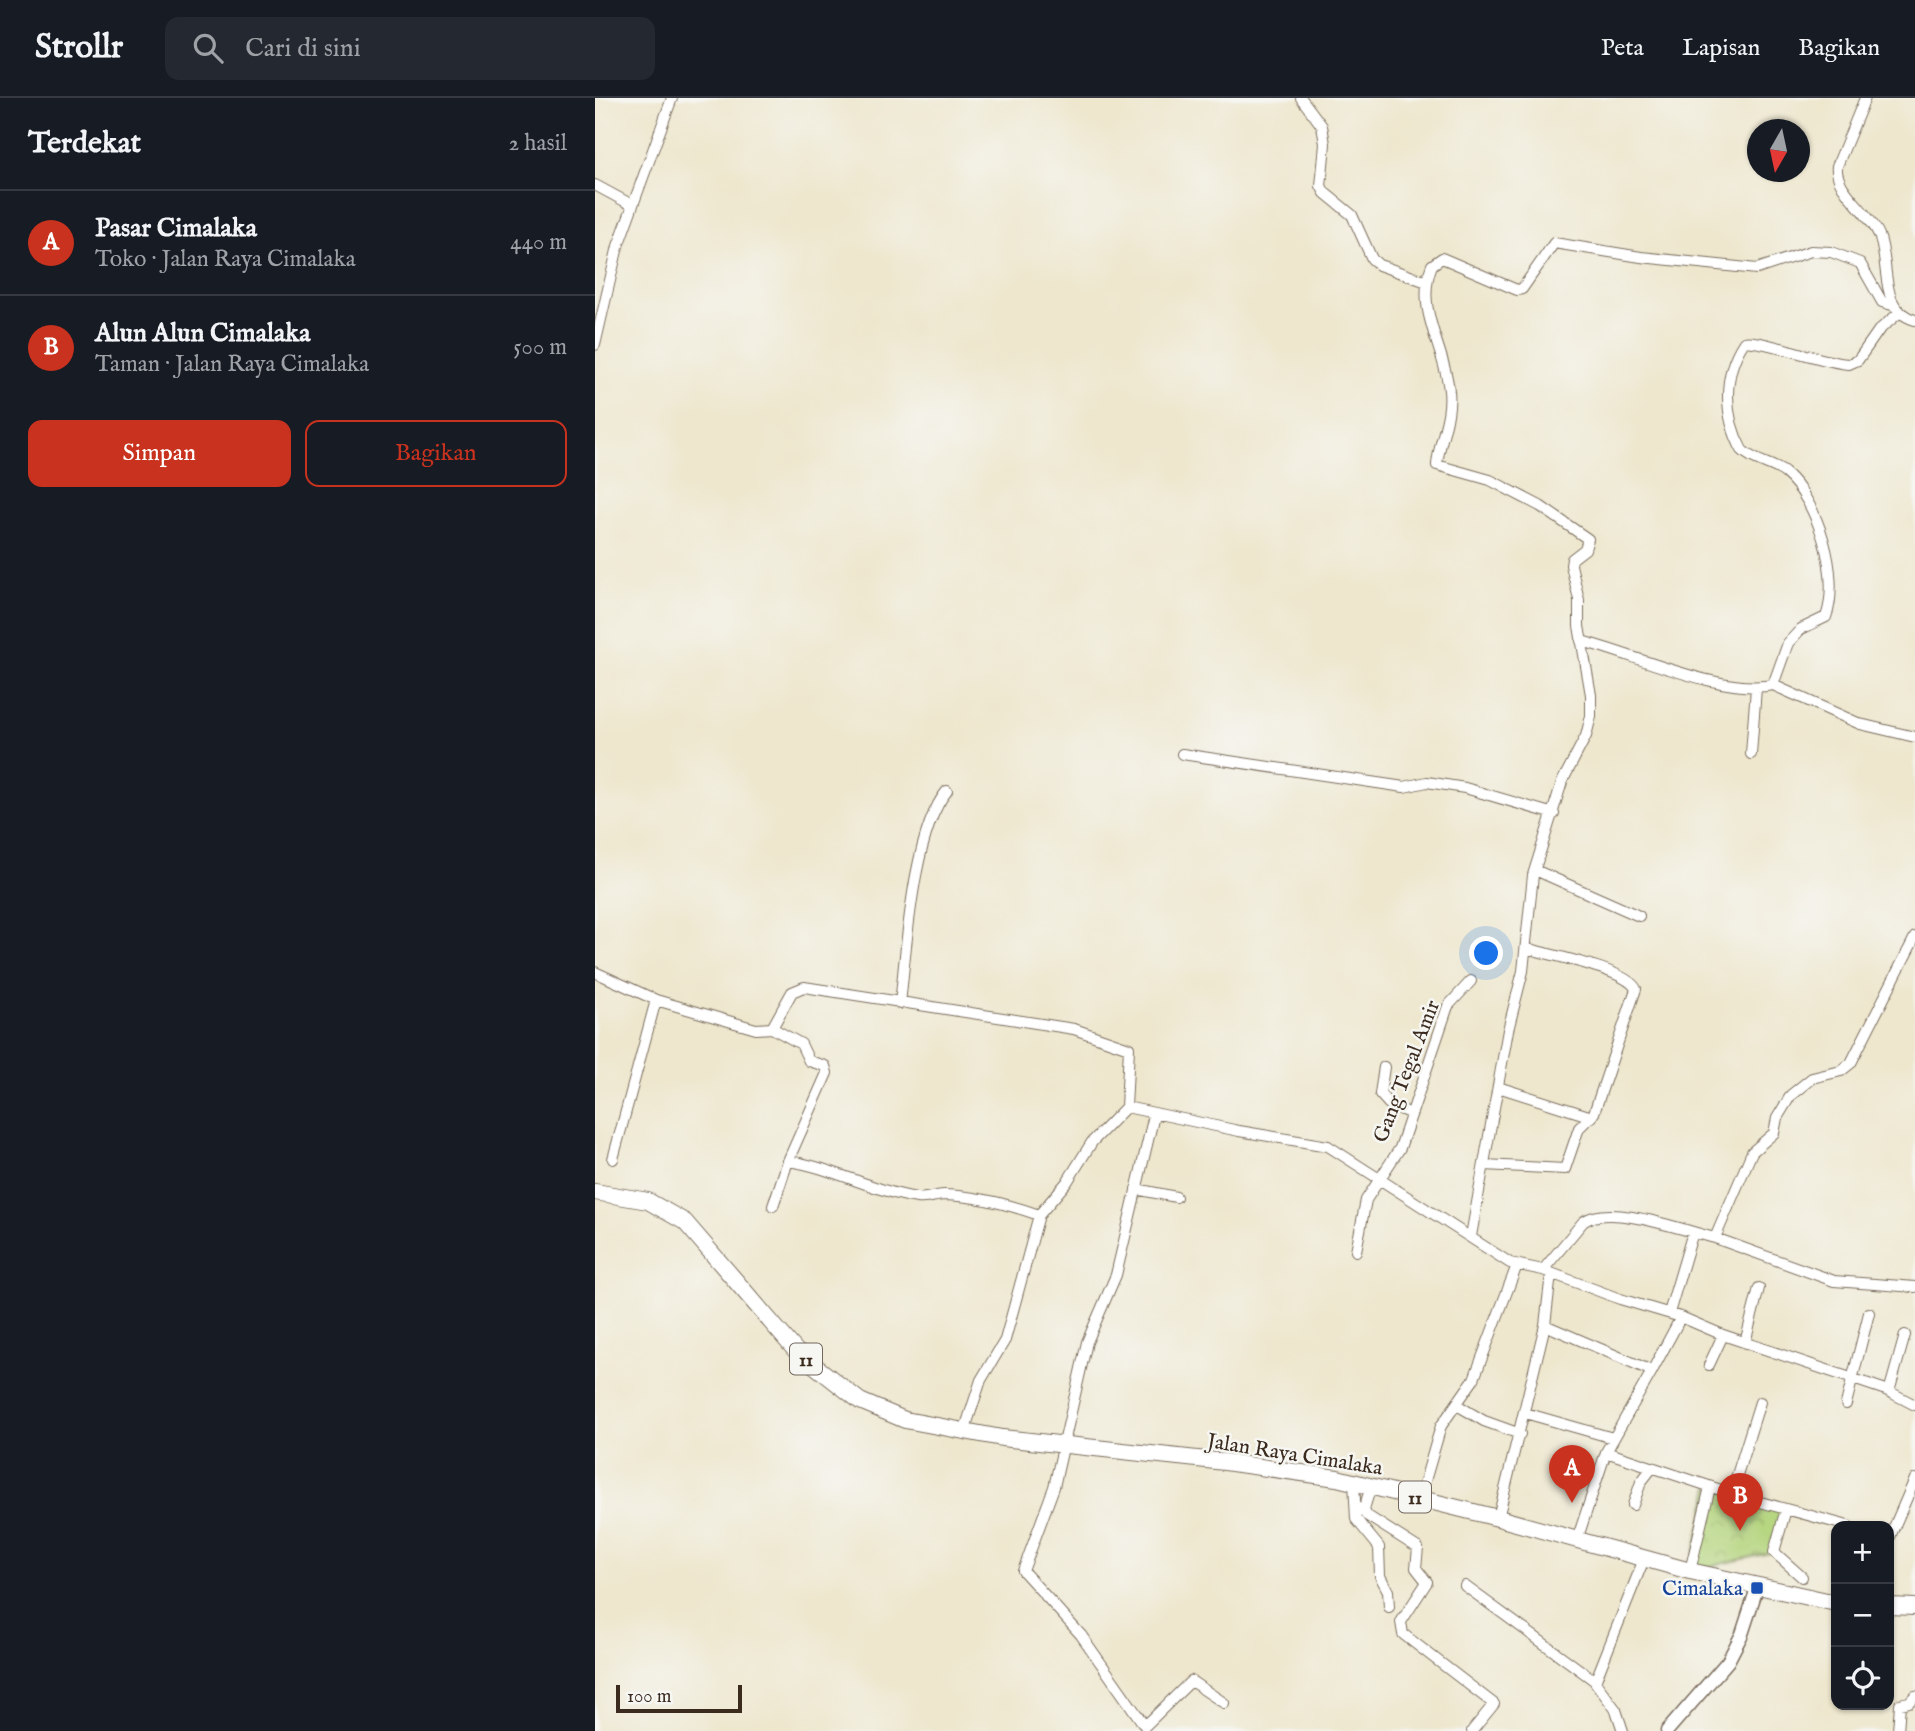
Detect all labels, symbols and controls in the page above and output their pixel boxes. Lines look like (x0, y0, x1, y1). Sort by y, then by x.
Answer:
search box (165, 17, 655, 80)
text: Strollr (35, 27, 123, 69)
icon: search (189, 29, 227, 67)
text: Cari di sini (245, 32, 361, 65)
text: Peta (1601, 33, 1644, 64)
text: Lapisan (1682, 33, 1760, 64)
text: Bagikan (1798, 33, 1880, 64)
north arrow (1747, 119, 1810, 182)
text: Terdekat (28, 125, 141, 163)
text: 2 hasil (508, 129, 567, 158)
text: Pasar Cimalaka (95, 212, 257, 245)
text: A (43, 228, 59, 257)
text: 440 m (510, 228, 567, 257)
text: Toko · Jalan Raya Cimalaka (95, 245, 356, 274)
text: Alun Alun Cimalaka (95, 317, 310, 350)
text: B (43, 333, 59, 362)
text: 500 m (513, 333, 567, 362)
text: Taman · Jalan Raya Cimalaka (95, 350, 369, 379)
button: Simpan (28, 420, 291, 487)
button: Bagikan (305, 420, 567, 487)
your location (1469, 936, 1503, 970)
street label: Gang Tegal Amir (1368, 996, 1447, 1147)
road number: 11 (790, 1344, 822, 1374)
street label: Jalan Raya Cimalaka (1203, 1428, 1385, 1483)
pin: A (1549, 1445, 1595, 1503)
pin: B (1717, 1473, 1763, 1531)
road number: 11 (1399, 1482, 1431, 1512)
map controls (1831, 1521, 1894, 1710)
button: + (1831, 1521, 1894, 1584)
place label: Cimalaka (1662, 1576, 1744, 1603)
marker: Cimalaka (1749, 1580, 1765, 1596)
button: − (1831, 1584, 1894, 1647)
button: locate (1831, 1647, 1894, 1710)
scale bar (616, 1682, 742, 1714)
text: 100 m (627, 1685, 671, 1709)

